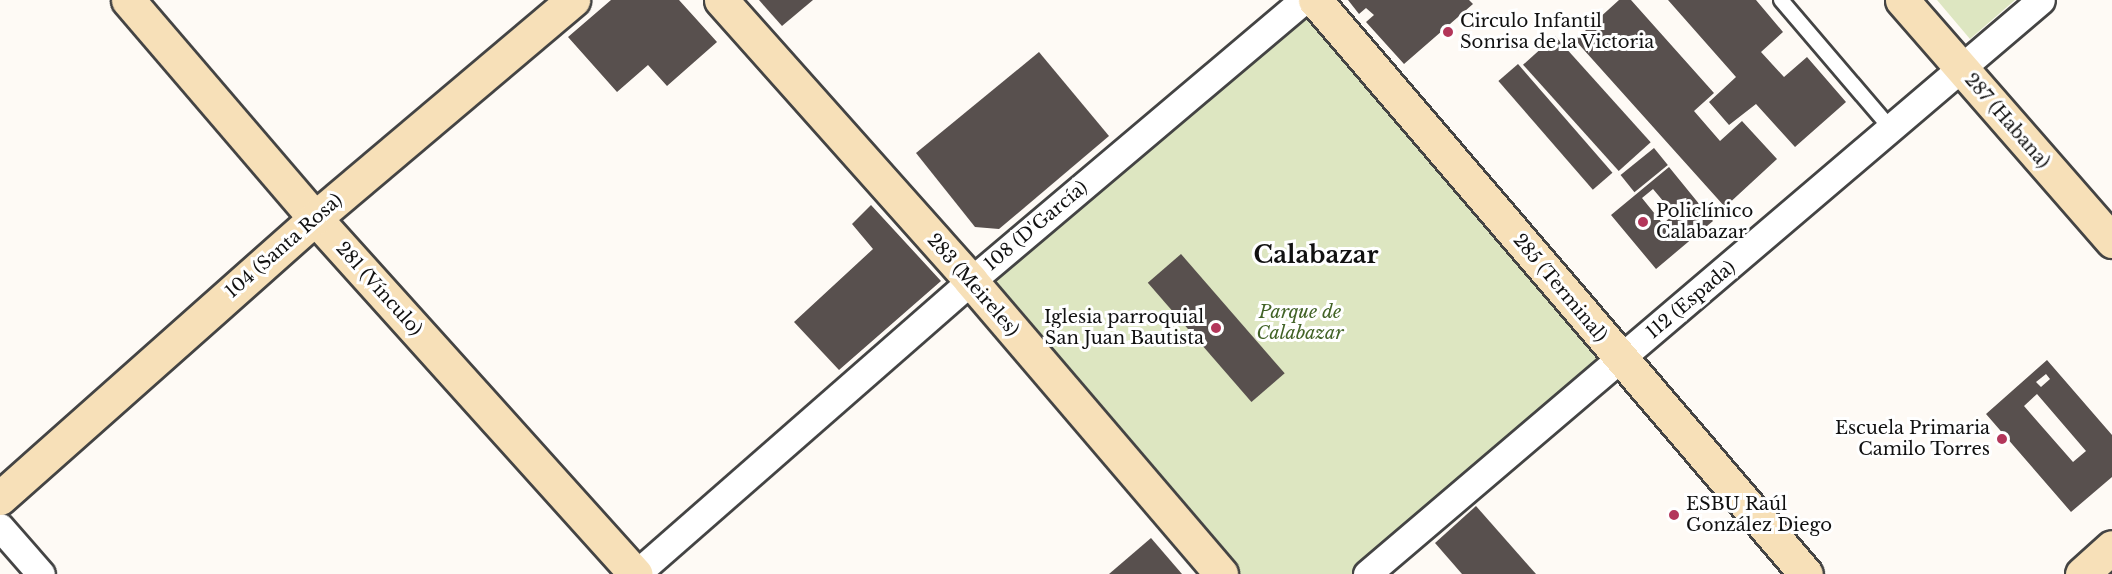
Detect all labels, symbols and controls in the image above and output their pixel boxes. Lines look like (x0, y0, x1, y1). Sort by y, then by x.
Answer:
place label: Circulo Infantil Sonrisa de la Victoria (1460, 11, 1655, 54)
marker: Circulo Infantil Sonrisa de la Victoria (1441, 25, 1455, 39)
street label: 287 (Habana) (1960, 69, 2054, 173)
street label: 108 (D'García) (980, 177, 1092, 275)
street label: 104 (Santa Rosa) (221, 189, 347, 303)
place label: Policlínico Calabazar (1656, 201, 1753, 244)
marker: Policlínico Calabazar (1634, 213, 1652, 231)
street label: 283 (Meireles) (923, 229, 1023, 341)
street label: 285 (Terminal) (1509, 230, 1611, 346)
street label: 281 (Vínculo) (331, 238, 427, 340)
district label: Calabazar (1253, 241, 1379, 269)
street label: 112 (Espada) (1642, 257, 1740, 343)
park label: Parque de Calabazar (1256, 302, 1344, 344)
place label: Iglesia parroquial San Juan Bautista (1044, 307, 1204, 350)
marker: Iglesia parroquial San Juan Bautista (1209, 321, 1223, 335)
place label: Escuela Primaria Camilo Torres (1835, 418, 1990, 460)
marker: Escuela Primaria Camilo Torres (1995, 432, 2009, 446)
place label: ESBU Raúl González Diego (1686, 494, 1832, 536)
marker: ESBU Raúl González Diego (1667, 508, 1681, 522)

